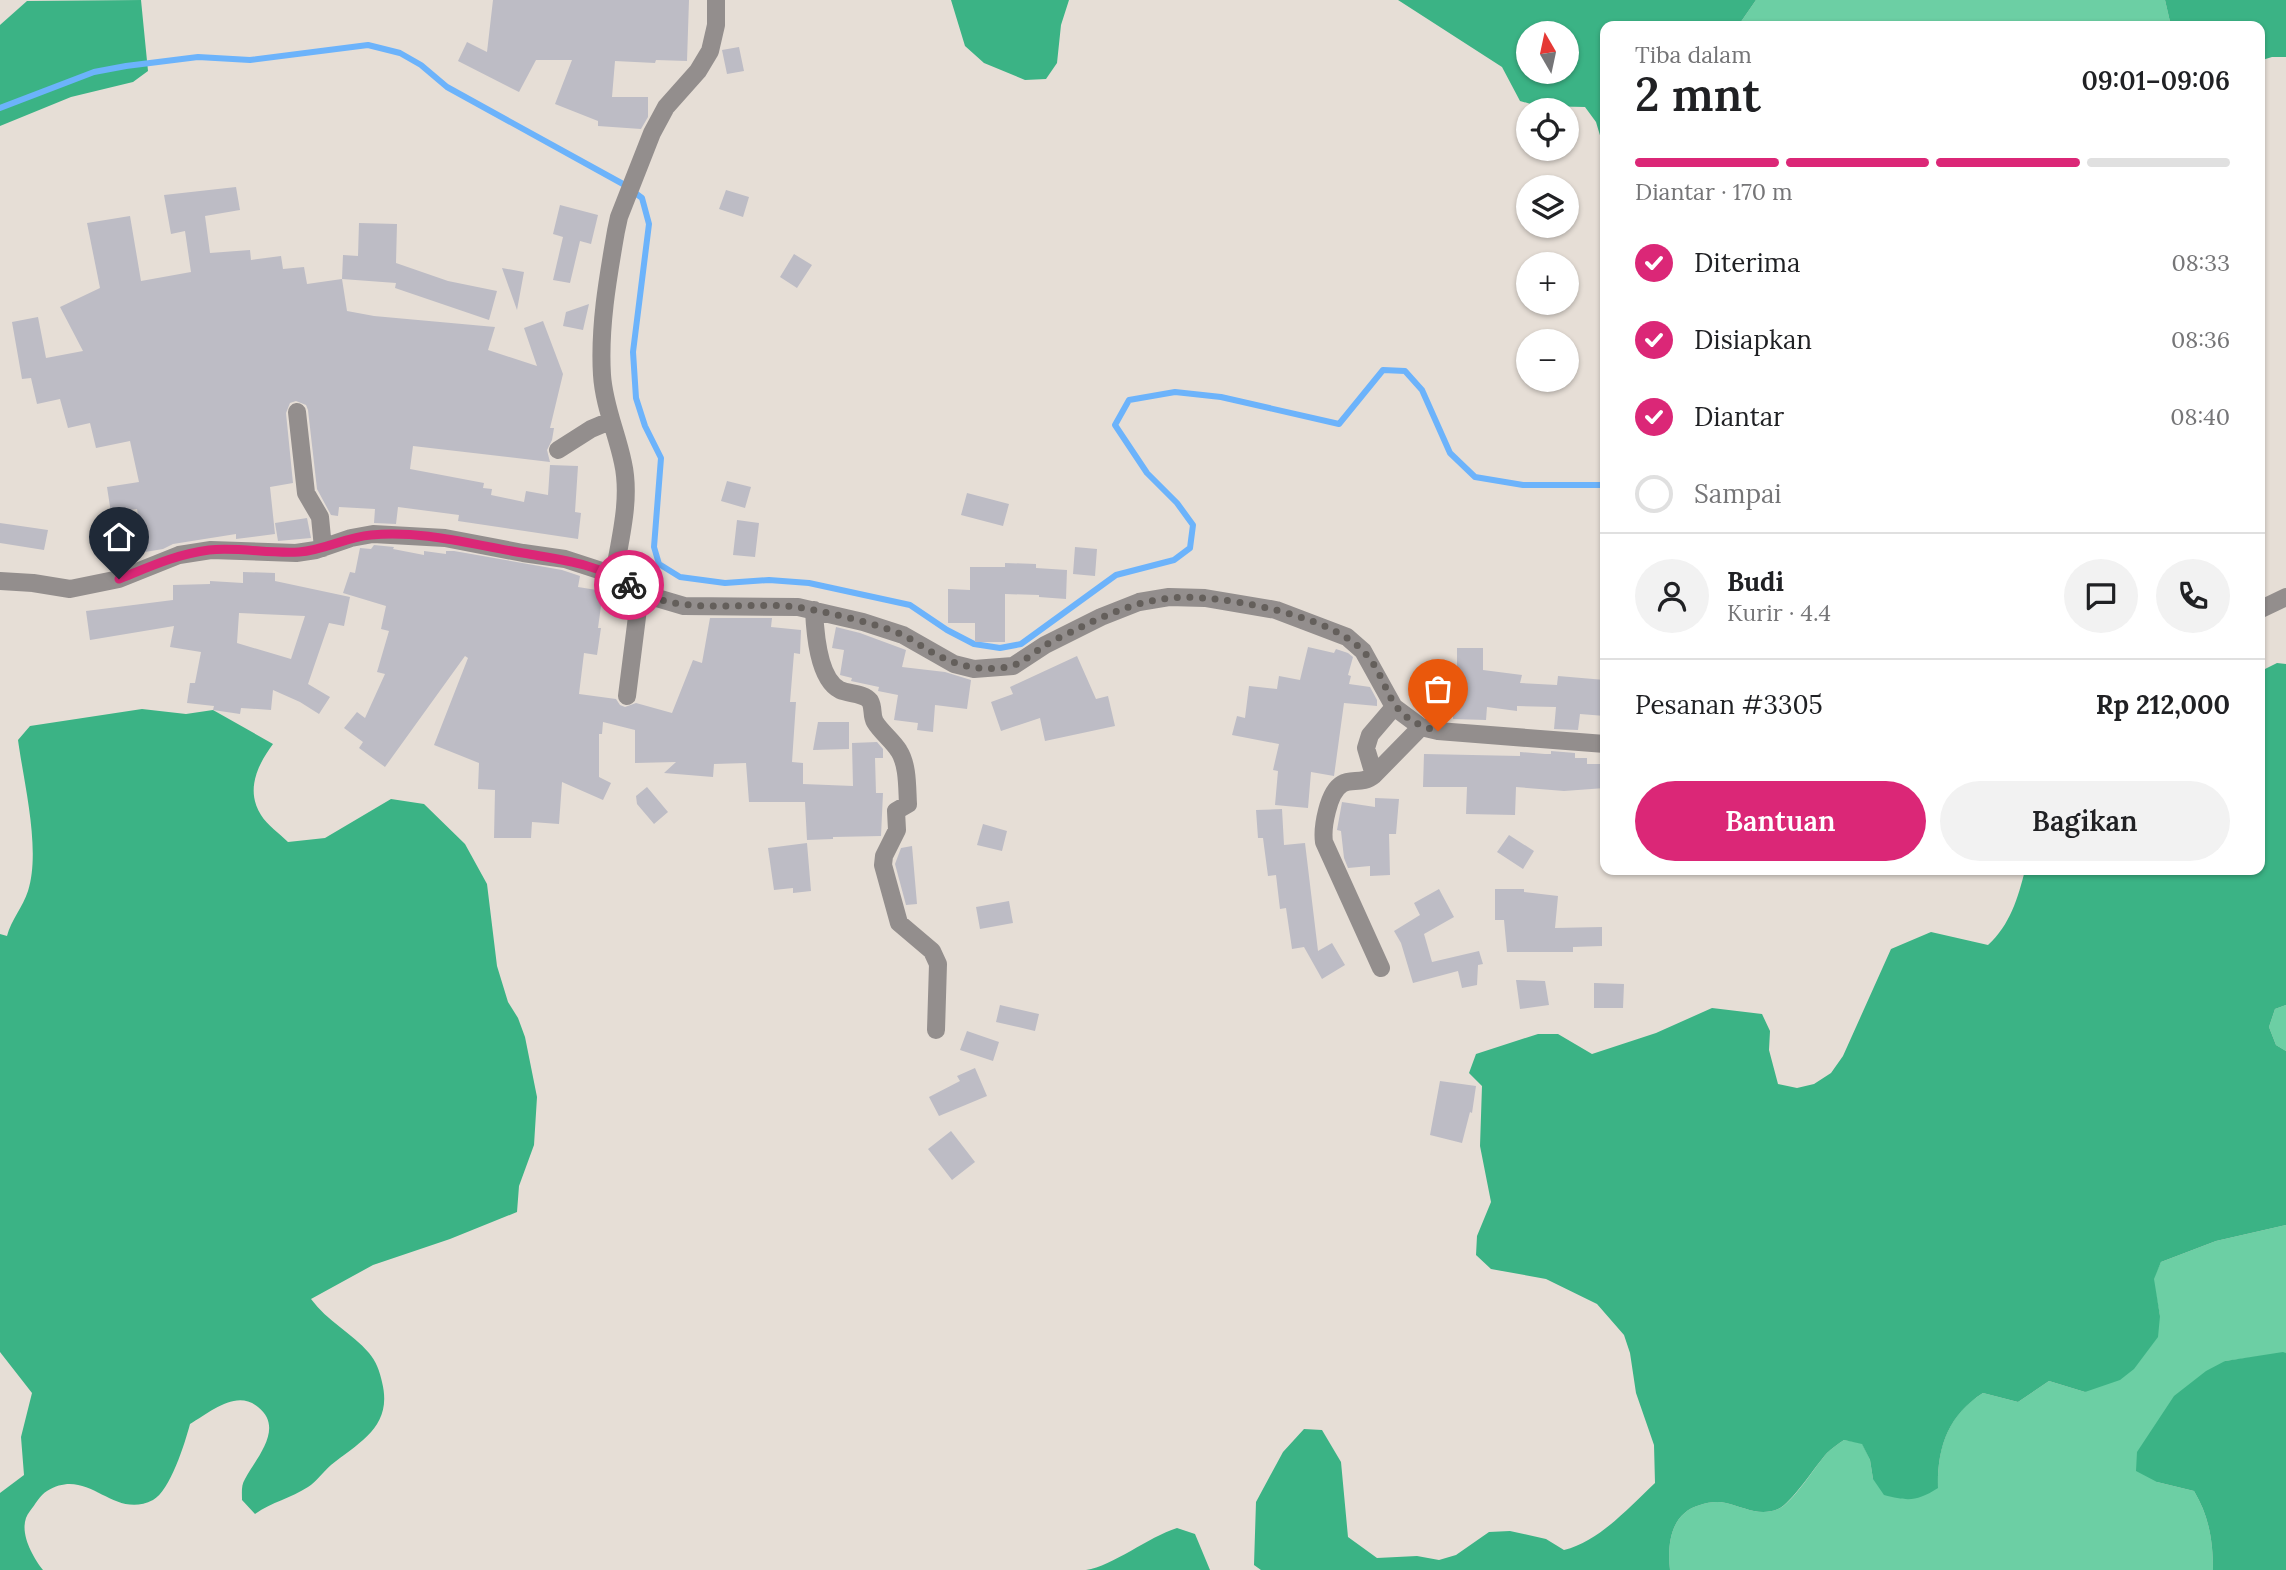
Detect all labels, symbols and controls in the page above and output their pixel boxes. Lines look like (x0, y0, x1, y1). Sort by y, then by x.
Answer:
north arrow (1516, 21, 1578, 84)
map controls (1516, 21, 1579, 392)
text: Tiba dalam (1635, 40, 1752, 69)
text: 09:01–09:06 (2081, 64, 2230, 97)
text: 2 mnt (1635, 65, 1761, 124)
button: locate (1516, 98, 1579, 161)
button: layers (1516, 175, 1579, 238)
text: Diantar · 170 m (1635, 177, 1793, 206)
icon: check (1635, 244, 1673, 282)
text: Diterima (1694, 246, 1800, 279)
text: 08:33 (2171, 248, 2230, 277)
button: + (1516, 252, 1579, 315)
icon: check (1635, 321, 1673, 359)
text: Disiapkan (1694, 323, 1812, 356)
text: 08:36 (2171, 325, 2230, 354)
button: − (1516, 329, 1579, 392)
icon: check (1635, 398, 1673, 436)
text: Diantar (1694, 400, 1784, 433)
text: 08:40 (2170, 402, 2230, 431)
text: Sampai (1694, 477, 1782, 510)
pin (89, 507, 149, 579)
icon: home (100, 518, 138, 556)
courier (594, 550, 664, 620)
button: person (1635, 559, 1709, 633)
button: chat (2064, 559, 2138, 633)
button: phone (2156, 559, 2230, 633)
text: Budi (1727, 565, 1784, 598)
icon: bike (610, 566, 648, 604)
text: Kurir · 4.4 (1727, 598, 1831, 627)
pin (1408, 659, 1468, 731)
icon: bag (1419, 670, 1457, 708)
text: Pesanan #3305 (1635, 688, 1823, 721)
text: Rp 212,000 (2096, 688, 2230, 721)
button: Bantuan (1635, 781, 1926, 861)
button: Bagikan (1940, 781, 2230, 861)

